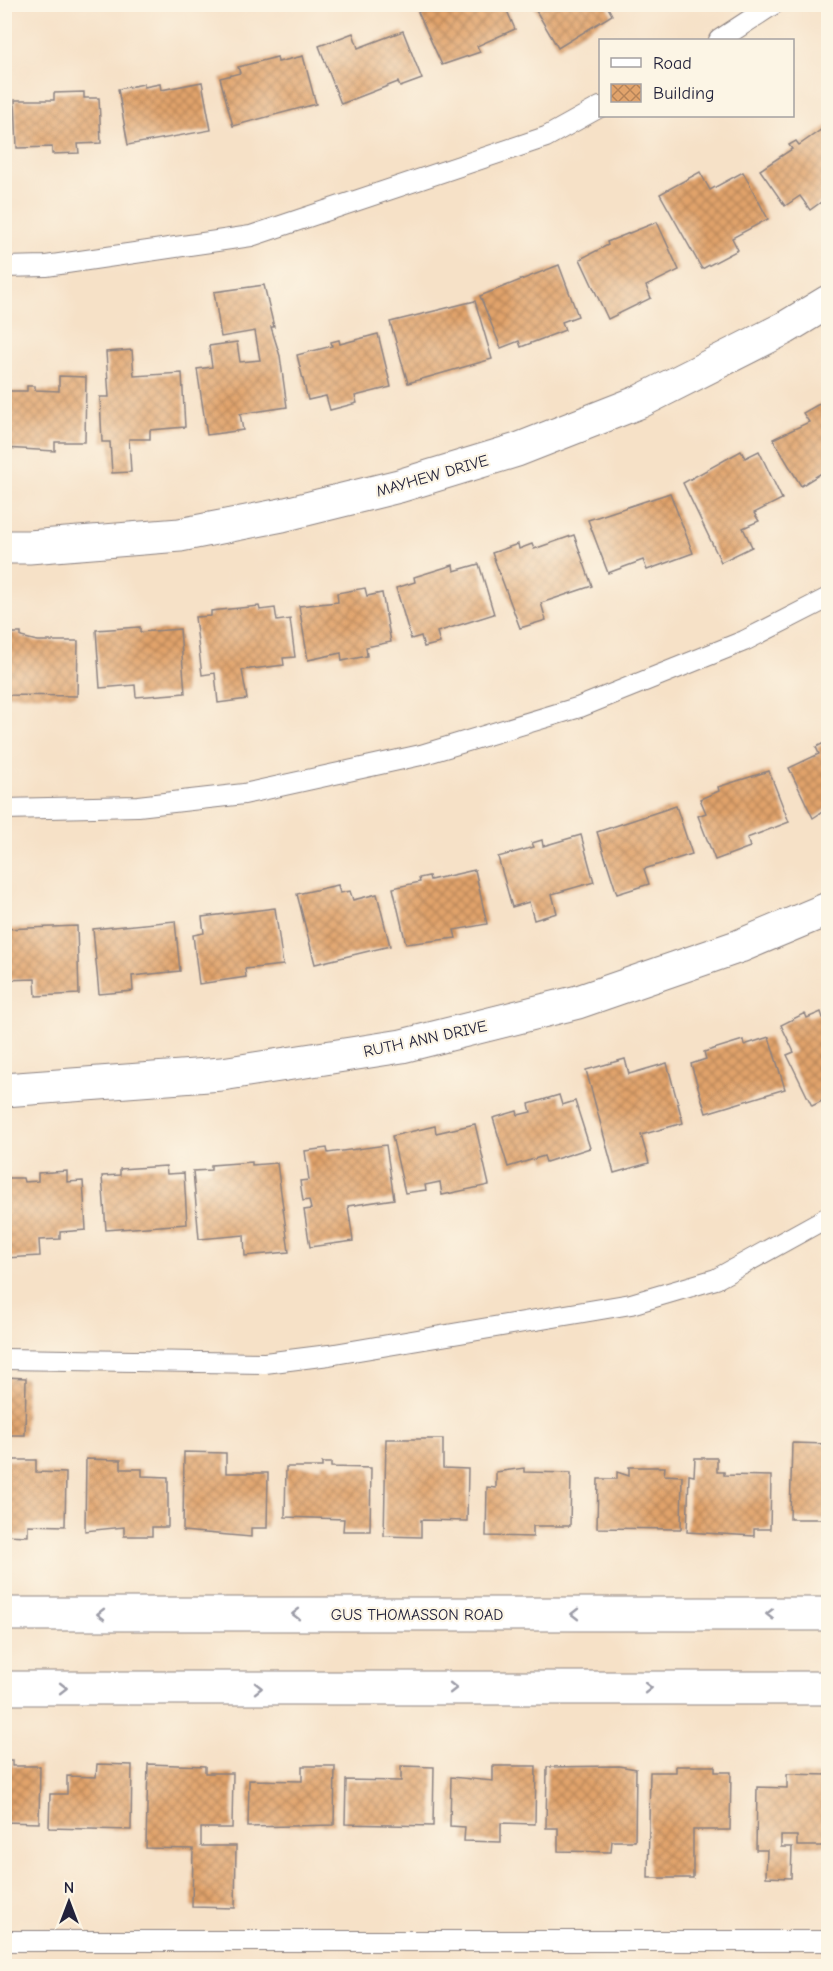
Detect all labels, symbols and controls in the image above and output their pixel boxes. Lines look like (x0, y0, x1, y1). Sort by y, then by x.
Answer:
legend (599, 39, 794, 117)
text: Road (653, 53, 692, 74)
text: Building (653, 83, 715, 104)
street label: MAYHEW DRIVE (374, 451, 491, 501)
street label: RUTH ANN DRIVE (362, 1017, 489, 1061)
street label: GUS THOMASSON ROAD (331, 1606, 503, 1624)
one-way arrow (97, 1608, 106, 1620)
one-way arrow (292, 1608, 301, 1620)
one-way arrow (571, 1608, 580, 1620)
one-way arrow (766, 1608, 775, 1620)
one-way arrow (59, 1682, 68, 1694)
one-way arrow (254, 1682, 263, 1694)
one-way arrow (449, 1682, 458, 1694)
one-way arrow (644, 1682, 653, 1694)
north arrow (39, 1872, 99, 1932)
text: N (64, 1879, 74, 1897)

